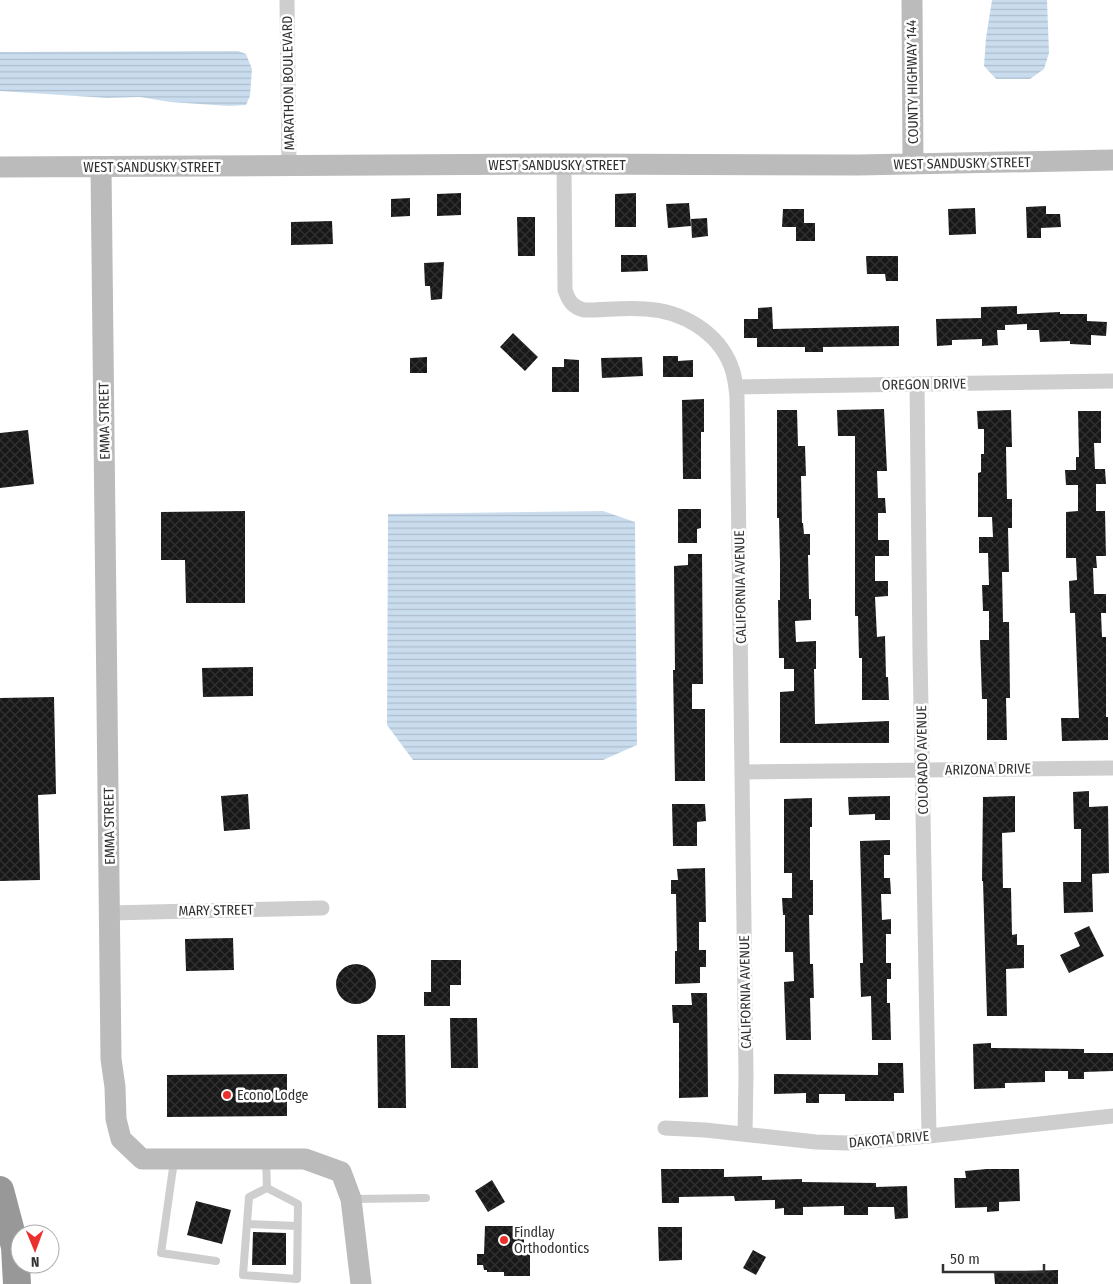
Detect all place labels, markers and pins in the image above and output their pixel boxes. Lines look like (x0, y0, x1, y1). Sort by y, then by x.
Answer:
place label: Econo Lodge (237, 1087, 309, 1104)
marker: Econo Lodge (221, 1089, 233, 1101)
place label: Findlay Orthodontics (514, 1224, 589, 1257)
marker: Findlay Orthodontics (498, 1234, 510, 1246)

